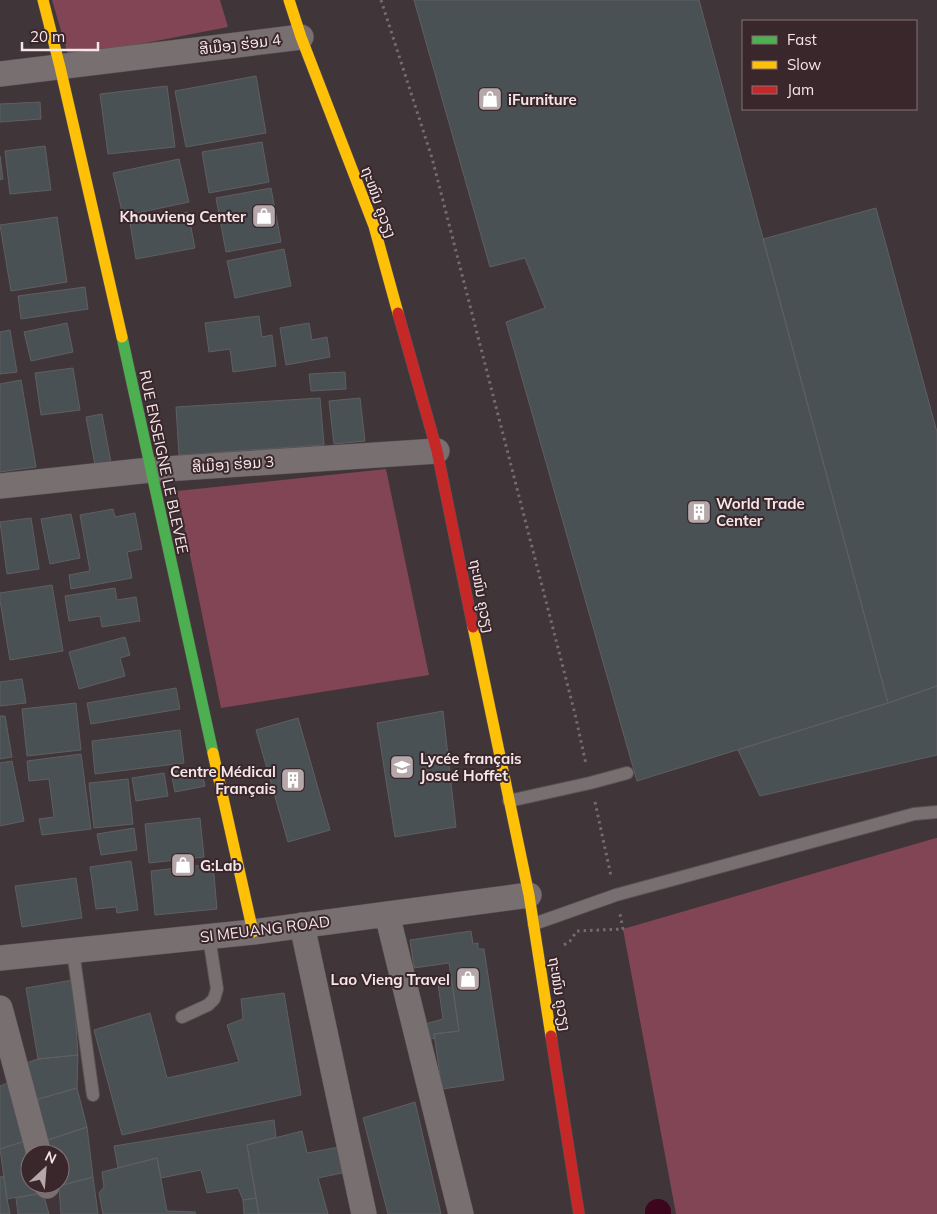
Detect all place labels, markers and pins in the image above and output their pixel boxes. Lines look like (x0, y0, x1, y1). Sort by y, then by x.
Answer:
shop icon: iFurniture (477, 86, 503, 112)
place label: iFurniture (508, 90, 577, 109)
shop icon: Khouvieng Center (251, 203, 277, 229)
place label: Khouvieng Center (120, 207, 246, 226)
place label: World Trade Center (716, 494, 805, 530)
building icon: World Trade Center (686, 499, 712, 525)
place label: Lycée français Josué Hoffet (420, 749, 522, 785)
school or university icon: Lycée français Josué Hoffet (389, 754, 415, 780)
place label: Centre Médical Français (170, 762, 276, 798)
building icon: Centre Médical Français (280, 767, 306, 793)
shop icon: G:Lab (170, 852, 196, 878)
place label: G:Lab (200, 856, 242, 875)
shop icon: Lao Vieng Travel (455, 966, 481, 992)
place label: Lao Vieng Travel (331, 970, 450, 989)

